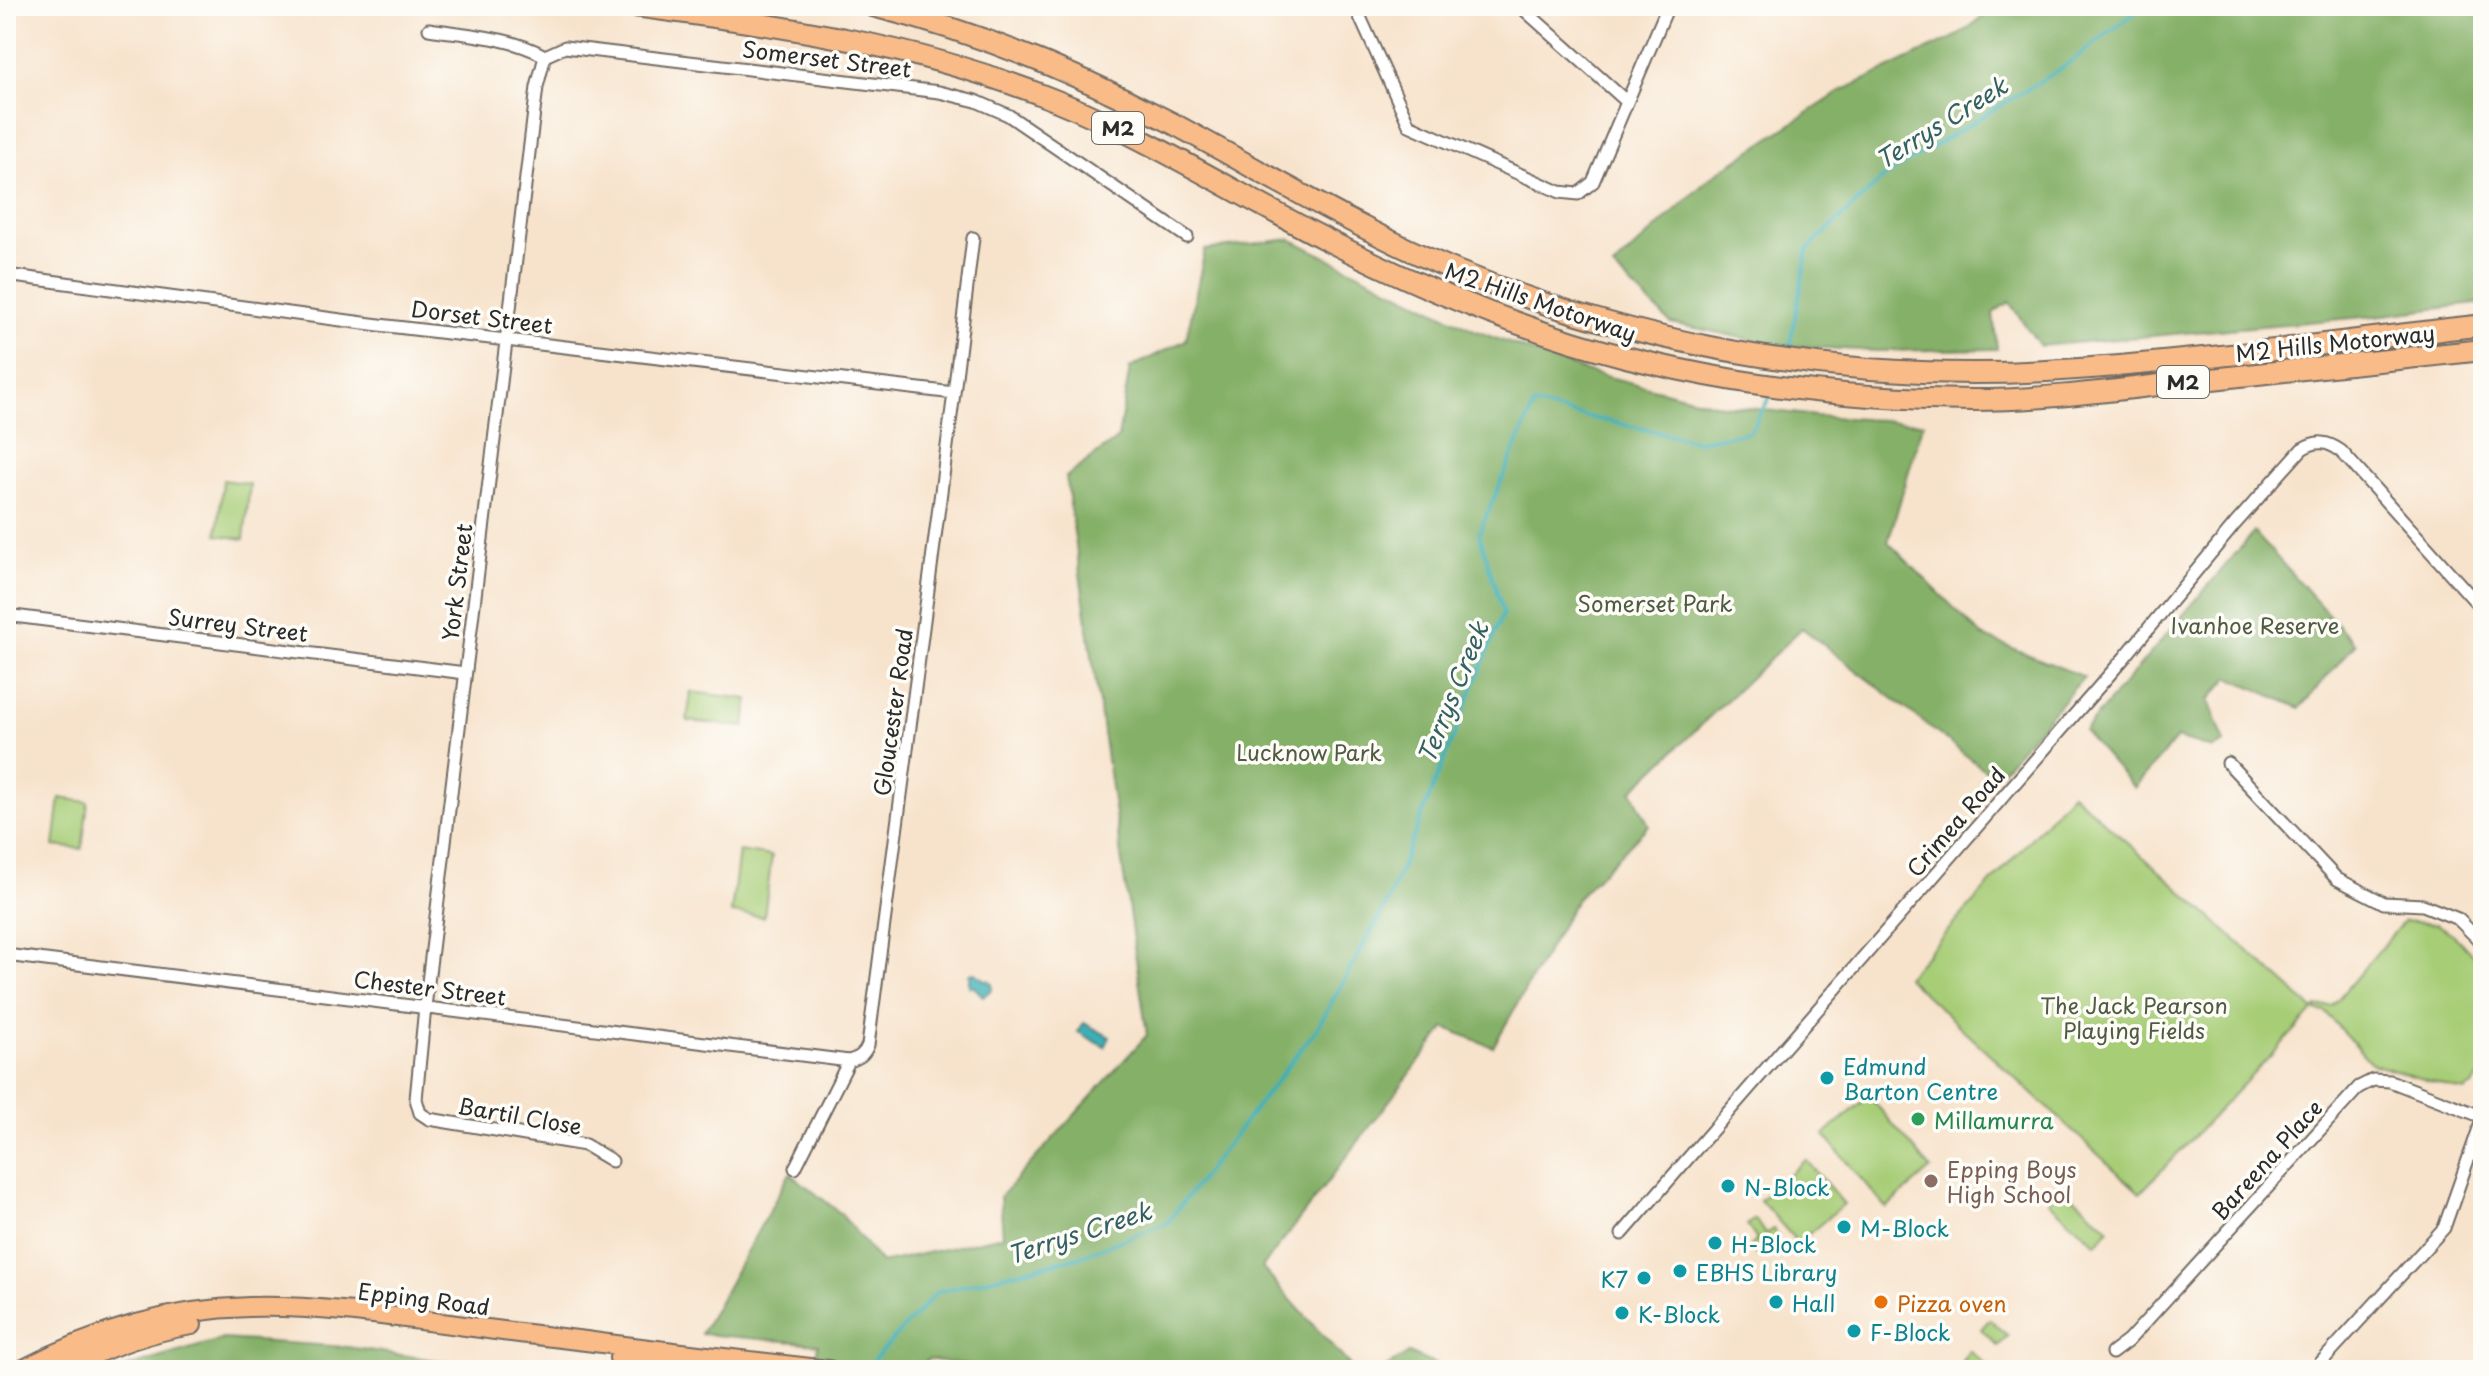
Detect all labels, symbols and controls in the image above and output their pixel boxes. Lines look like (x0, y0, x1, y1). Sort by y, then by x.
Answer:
street label: Somerset Street (741, 31, 913, 85)
water label: Terrys Creek (1868, 66, 2015, 177)
road number: M2 (1092, 112, 1144, 144)
street label: M2 Hills Motorway (1441, 253, 1641, 349)
street label: Dorset Street (409, 291, 555, 341)
street label: M2 Hills Motorway (2234, 315, 2436, 369)
road number: M2 (2157, 366, 2209, 398)
street label: York Street (432, 521, 480, 643)
park label: Somerset Park (1577, 586, 1733, 619)
street label: Surrey Street (166, 599, 310, 649)
park label: Ivanhoe Reserve (2170, 608, 2340, 641)
water label: Terrys Creek (1407, 615, 1497, 768)
street label: Gloucester Road (864, 626, 920, 798)
park label: Lucknow Park (1236, 735, 1382, 768)
street label: Crimea Road (1898, 759, 2012, 883)
street label: Chester Street (352, 961, 508, 1013)
park label: The Jack Pearson Playing Fields (2040, 988, 2228, 1046)
place label: Edmund Barton Centre (1843, 1049, 1998, 1107)
marker: Edmund Barton Centre (1818, 1069, 1836, 1087)
street label: Bartil Close (455, 1088, 585, 1142)
street label: Bareena Place (2203, 1092, 2329, 1226)
place label: Millamurra (1934, 1103, 2054, 1136)
marker: Millamurra (1909, 1110, 1927, 1128)
place label: Epping Boys High School (1947, 1152, 2076, 1210)
place label: N-Block (1744, 1170, 1830, 1203)
marker: Epping Boys High School (1922, 1172, 1940, 1190)
marker: N-Block (1719, 1177, 1737, 1195)
water label: Terrys Creek (1002, 1191, 1157, 1272)
place label: M-Block (1860, 1211, 1949, 1244)
marker: M-Block (1835, 1218, 1853, 1236)
place label: H-Block (1731, 1227, 1817, 1260)
marker: H-Block (1706, 1234, 1724, 1252)
place label: EBHS Library (1696, 1255, 1837, 1288)
place label: K7 (1601, 1262, 1628, 1295)
marker: EBHS Library (1671, 1262, 1689, 1280)
marker: K7 (1635, 1269, 1653, 1287)
street label: Epping Road (356, 1274, 492, 1322)
place label: Hall (1792, 1286, 1835, 1319)
place label: Pizza oven (1897, 1286, 2007, 1319)
marker: Hall (1767, 1293, 1785, 1311)
marker: Pizza oven (1872, 1293, 1890, 1311)
place label: K-Block (1638, 1297, 1721, 1330)
marker: K-Block (1613, 1304, 1631, 1322)
place label: F-Block (1870, 1315, 1951, 1348)
marker: F-Block (1845, 1322, 1863, 1340)

